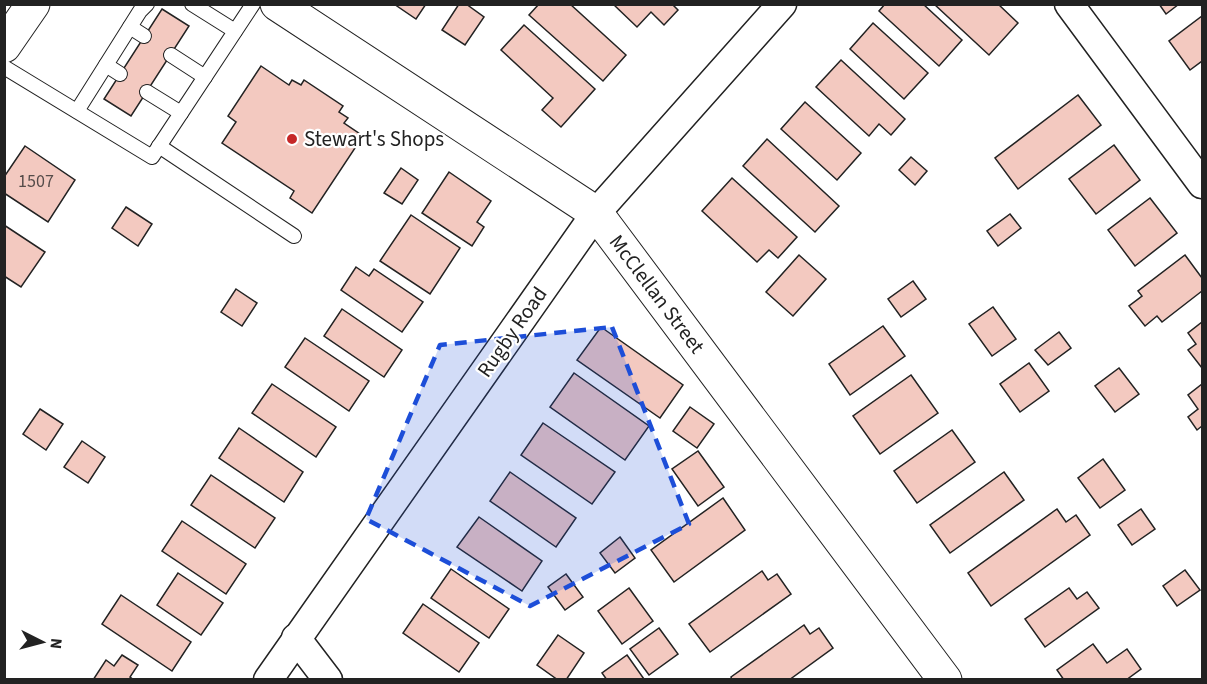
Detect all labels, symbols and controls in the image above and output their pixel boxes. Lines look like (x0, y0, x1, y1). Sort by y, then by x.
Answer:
place label: Stewart's Shops (304, 124, 444, 154)
marker: Stewart's Shops (285, 132, 299, 146)
house number: 1507 (18, 169, 54, 194)
street label: McClellan Street (602, 228, 712, 360)
street label: Rugby Road (470, 281, 554, 383)
north arrow (12, 612, 72, 672)
text: N (44, 637, 67, 650)

